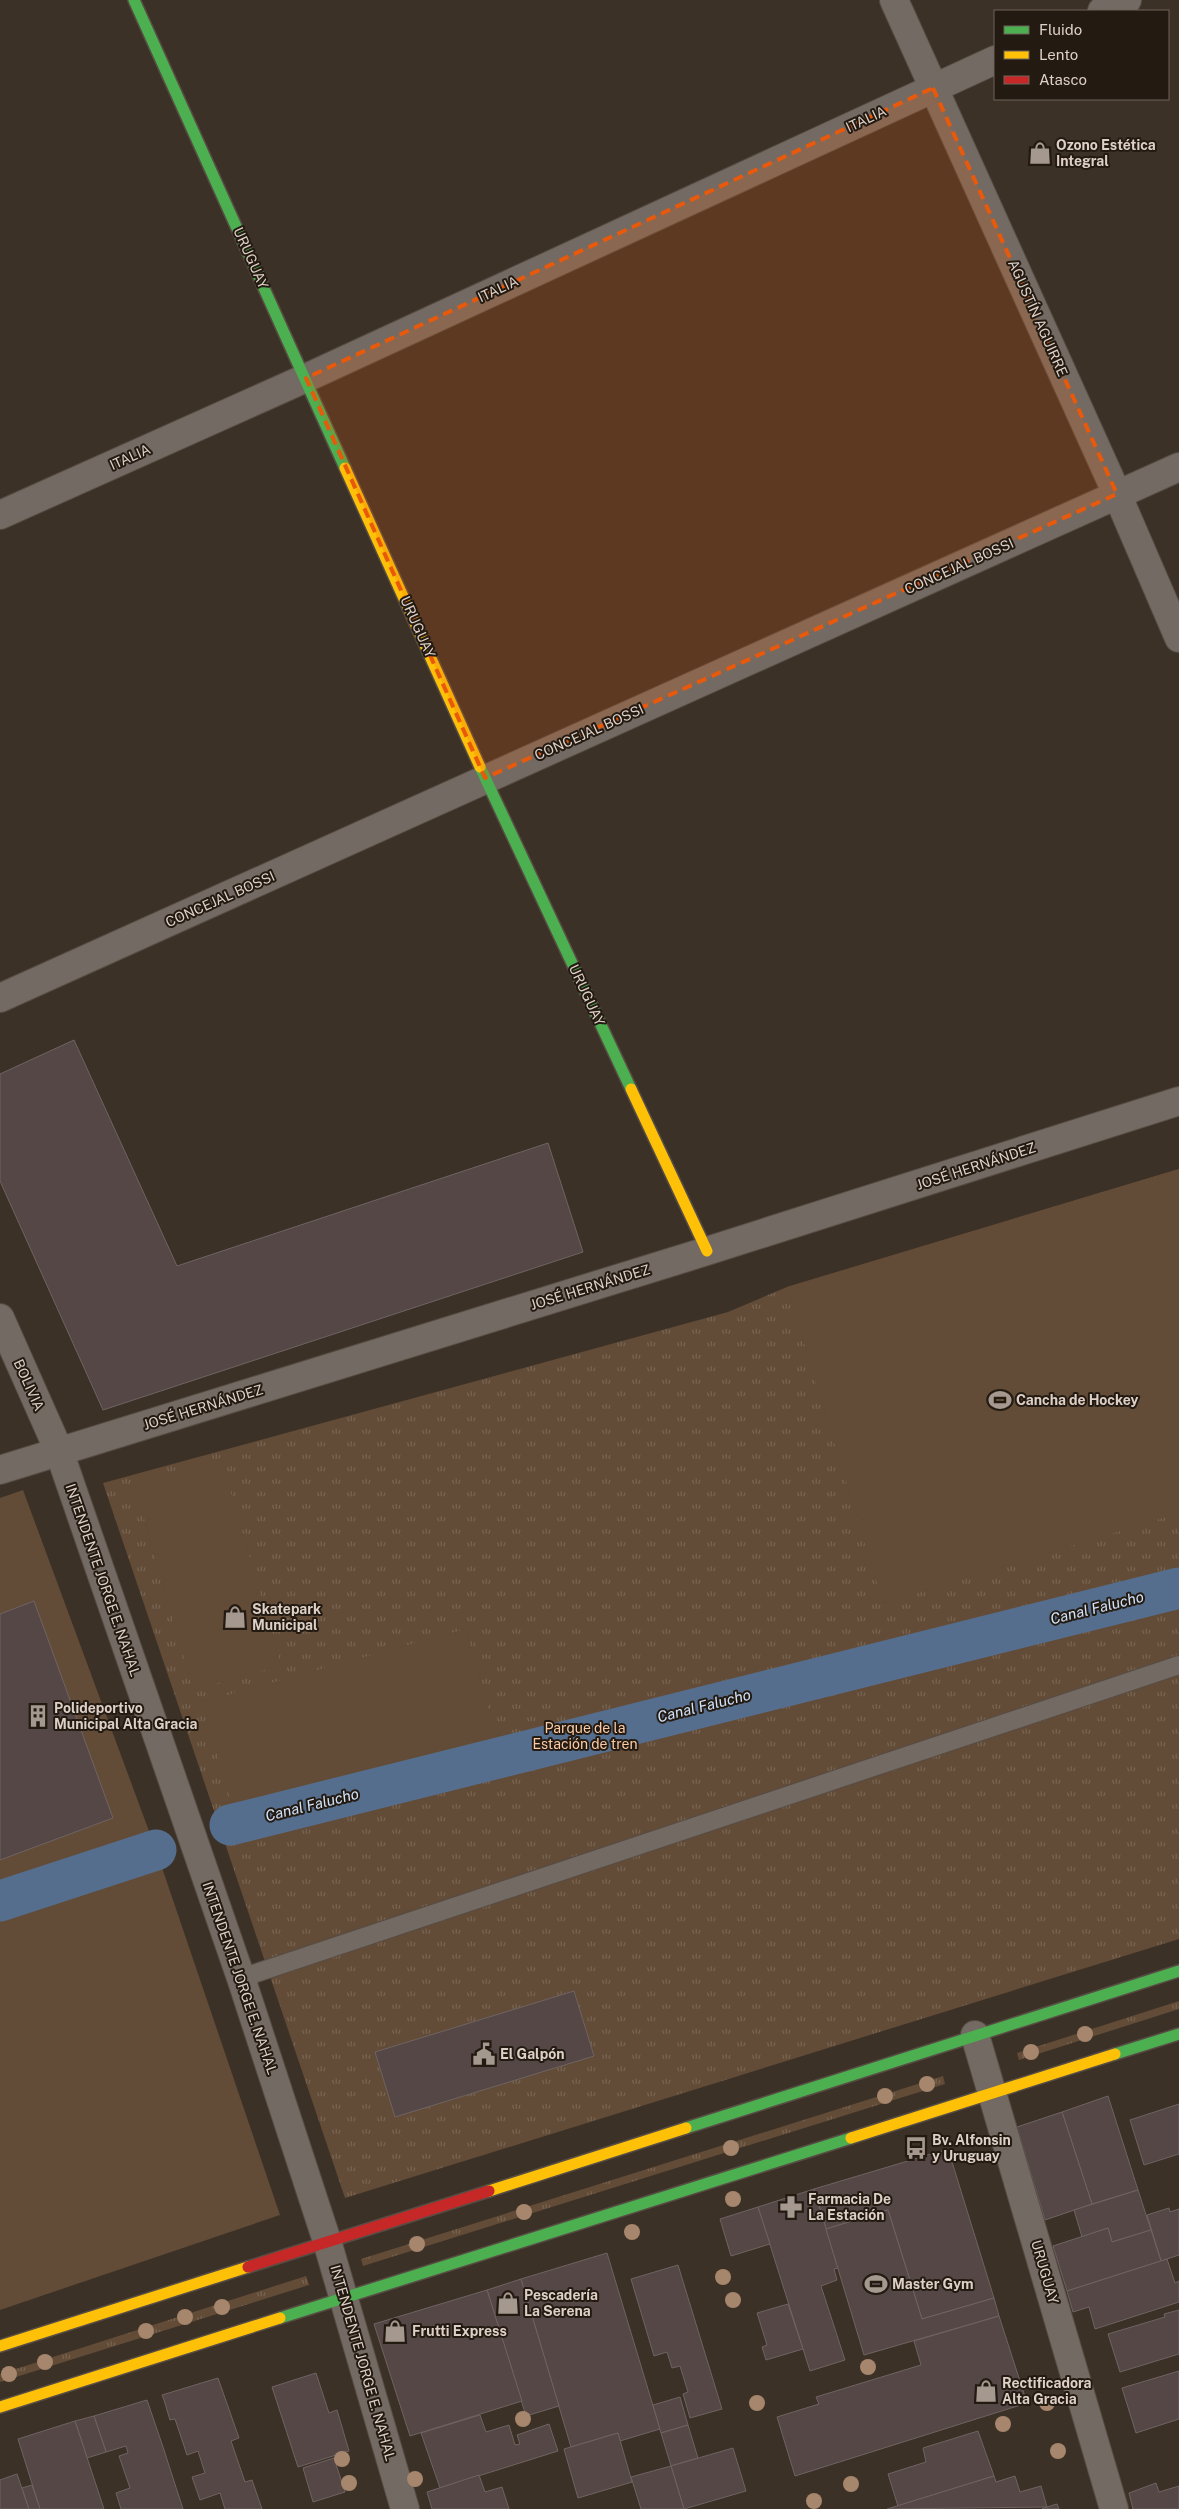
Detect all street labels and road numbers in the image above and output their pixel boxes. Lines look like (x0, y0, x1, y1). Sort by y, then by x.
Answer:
street label: ITALIA (843, 103, 889, 135)
street label: URUGUAY (230, 225, 272, 292)
street label: AGUSTÍN AGUIRRE (1005, 257, 1072, 379)
street label: ITALIA (475, 273, 521, 305)
street label: ITALIA (107, 441, 153, 473)
street label: CONCEJAL BOSSI (902, 535, 1016, 597)
street label: URUGUAY (397, 594, 439, 661)
street label: CONCEJAL BOSSI (532, 701, 646, 763)
street label: CONCEJAL BOSSI (163, 868, 277, 930)
street label: URUGUAY (566, 962, 608, 1029)
street label: JOSÉ HERNÁNDEZ (914, 1138, 1038, 1193)
street label: JOSÉ HERNÁNDEZ (528, 1260, 652, 1313)
street label: BOLIVIA (11, 1357, 48, 1413)
street label: JOSÉ HERNÁNDEZ (141, 1380, 265, 1433)
street label: INTENDENTE JORGE E. NAHAL (62, 1481, 144, 1679)
street label: INTENDENTE JORGE E. NAHAL (199, 1879, 281, 2077)
street label: URUGUAY (1028, 2238, 1062, 2306)
street label: INTENDENTE JORGE E. NAHAL (327, 2263, 399, 2463)

